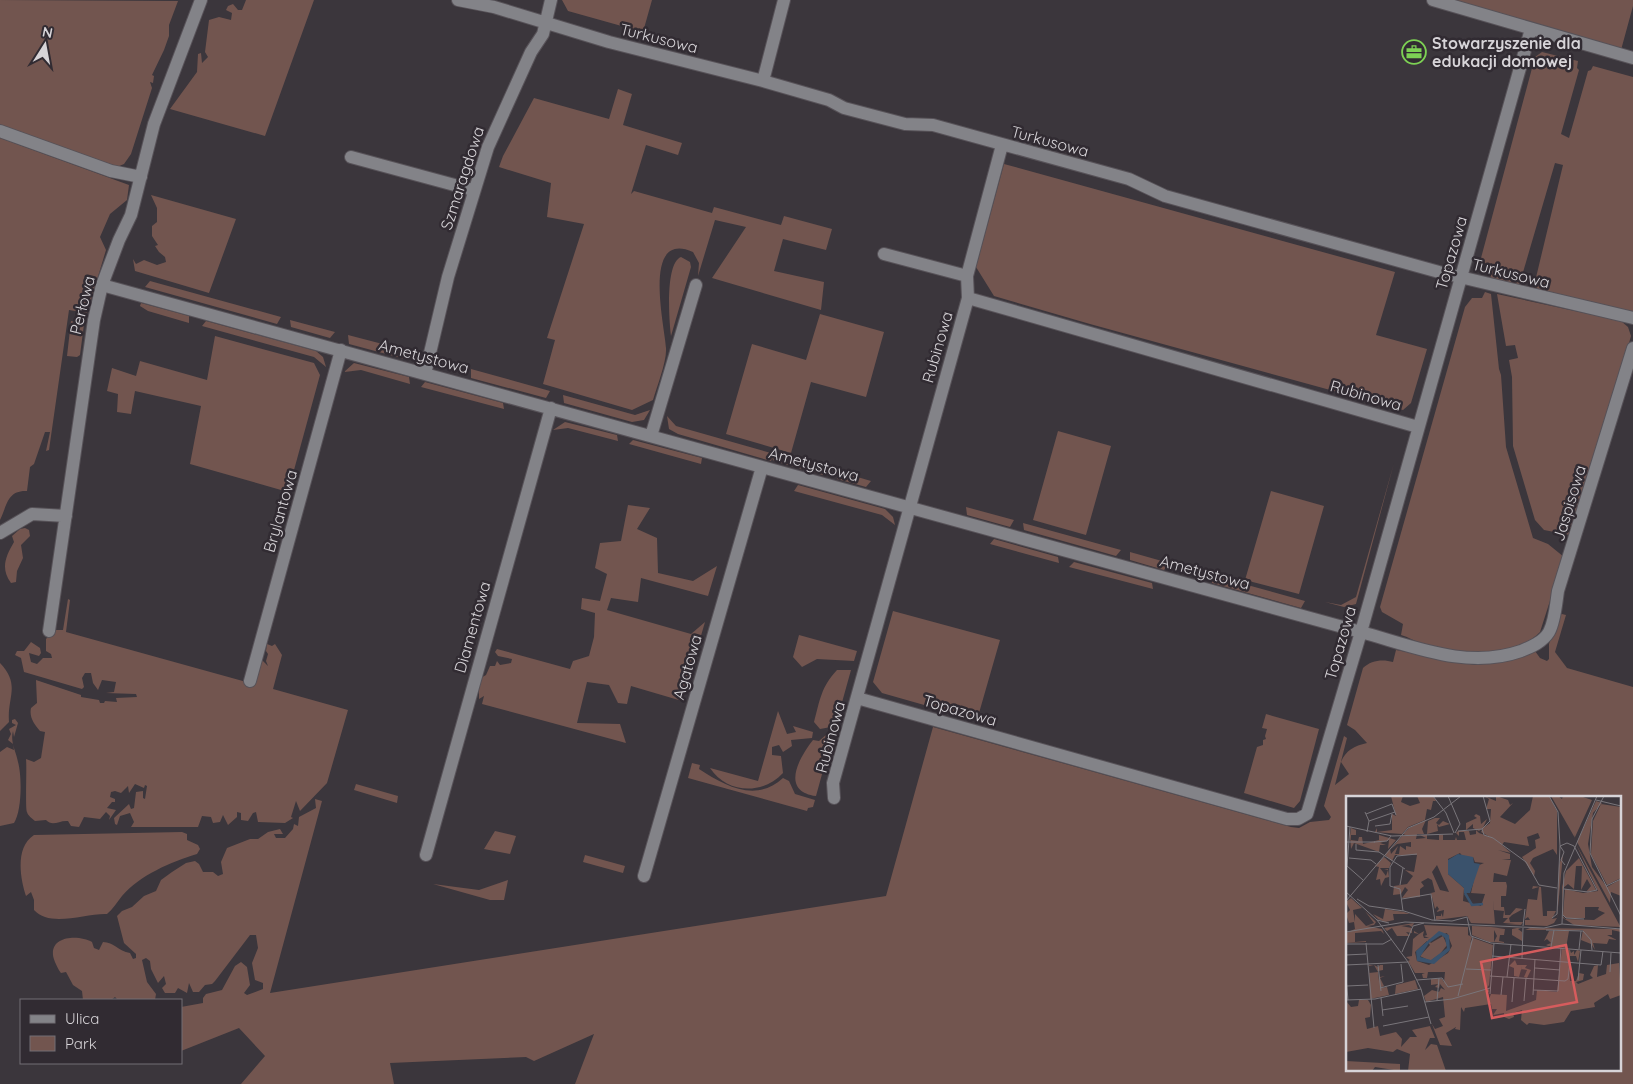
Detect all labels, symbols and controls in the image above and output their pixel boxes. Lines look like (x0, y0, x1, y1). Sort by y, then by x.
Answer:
street label: Turkusowa (618, 19, 700, 57)
north arrow (20, 20, 70, 70)
text: N (41, 22, 54, 42)
place label: Stowarzyszenie dla edukacji domowej (1432, 33, 1581, 71)
office icon: Stowarzyszenie dla edukacji domowej (1401, 39, 1427, 65)
street label: Turkusowa (1009, 121, 1091, 161)
street label: Szmaragdowa (436, 124, 488, 232)
street label: Topazowa (1431, 214, 1471, 292)
street label: Turkusowa (1470, 254, 1552, 292)
street label: Perłowa (65, 274, 99, 336)
street label: Rubinowa (917, 309, 957, 385)
street label: Ametystowa (377, 334, 471, 378)
street label: Rubinowa (1328, 375, 1404, 415)
street label: Ametystowa (767, 442, 861, 486)
street label: Jaspisowa (1548, 463, 1590, 543)
street label: Brylantowa (259, 467, 301, 555)
street label: Ametystowa (1158, 550, 1252, 594)
street label: Diamentowa (449, 579, 495, 675)
street label: Topazowa (1320, 604, 1360, 682)
street label: Agatowa (668, 632, 706, 702)
street label: Topazowa (921, 690, 999, 730)
street label: Rubinowa (811, 699, 849, 775)
inset map (1346, 796, 1620, 1072)
legend (20, 999, 182, 1064)
text: Ulica (65, 1009, 99, 1028)
text: Park (65, 1034, 97, 1053)

